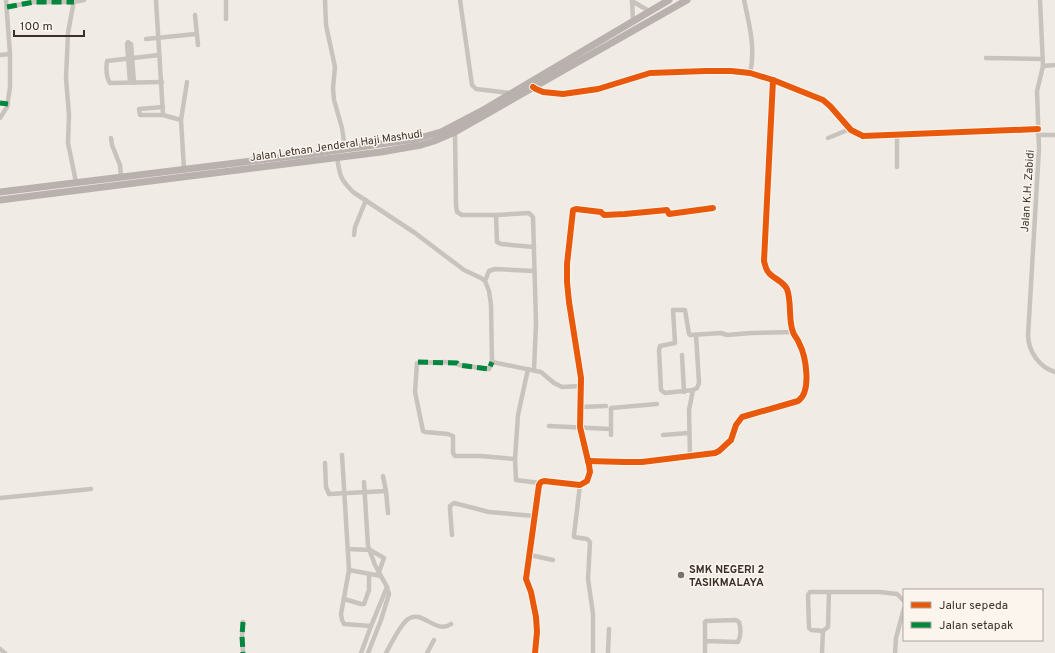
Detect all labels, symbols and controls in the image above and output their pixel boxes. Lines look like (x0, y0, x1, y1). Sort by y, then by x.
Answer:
scale bar (14, 12, 84, 38)
text: 100 m (20, 19, 53, 35)
street label: Jalan Letnan Jenderal Haji Mashudi (249, 127, 423, 165)
street label: Jalan K.H. Zabidi (1018, 149, 1038, 233)
place label: SMK NEGERI 2 TASIKMALAYA (689, 563, 764, 590)
marker: SMK NEGERI 2 TASIKMALAYA (676, 570, 686, 580)
legend (903, 589, 1043, 641)
text: Jalur sepeda (939, 598, 1008, 614)
text: Jalan setapak (939, 618, 1013, 634)

